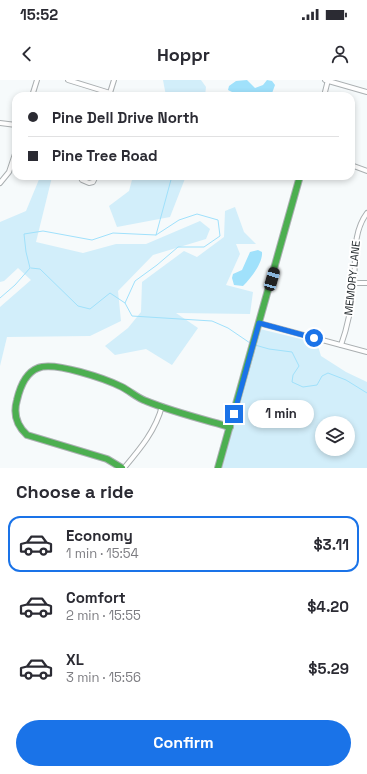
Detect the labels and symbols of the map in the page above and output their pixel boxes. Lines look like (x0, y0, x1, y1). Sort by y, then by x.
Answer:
street label: MEMORY LANE (341, 240, 363, 316)
car (263, 266, 281, 292)
route start (305, 329, 323, 347)
callout: 1 min (248, 400, 314, 428)
route end (225, 405, 243, 423)

